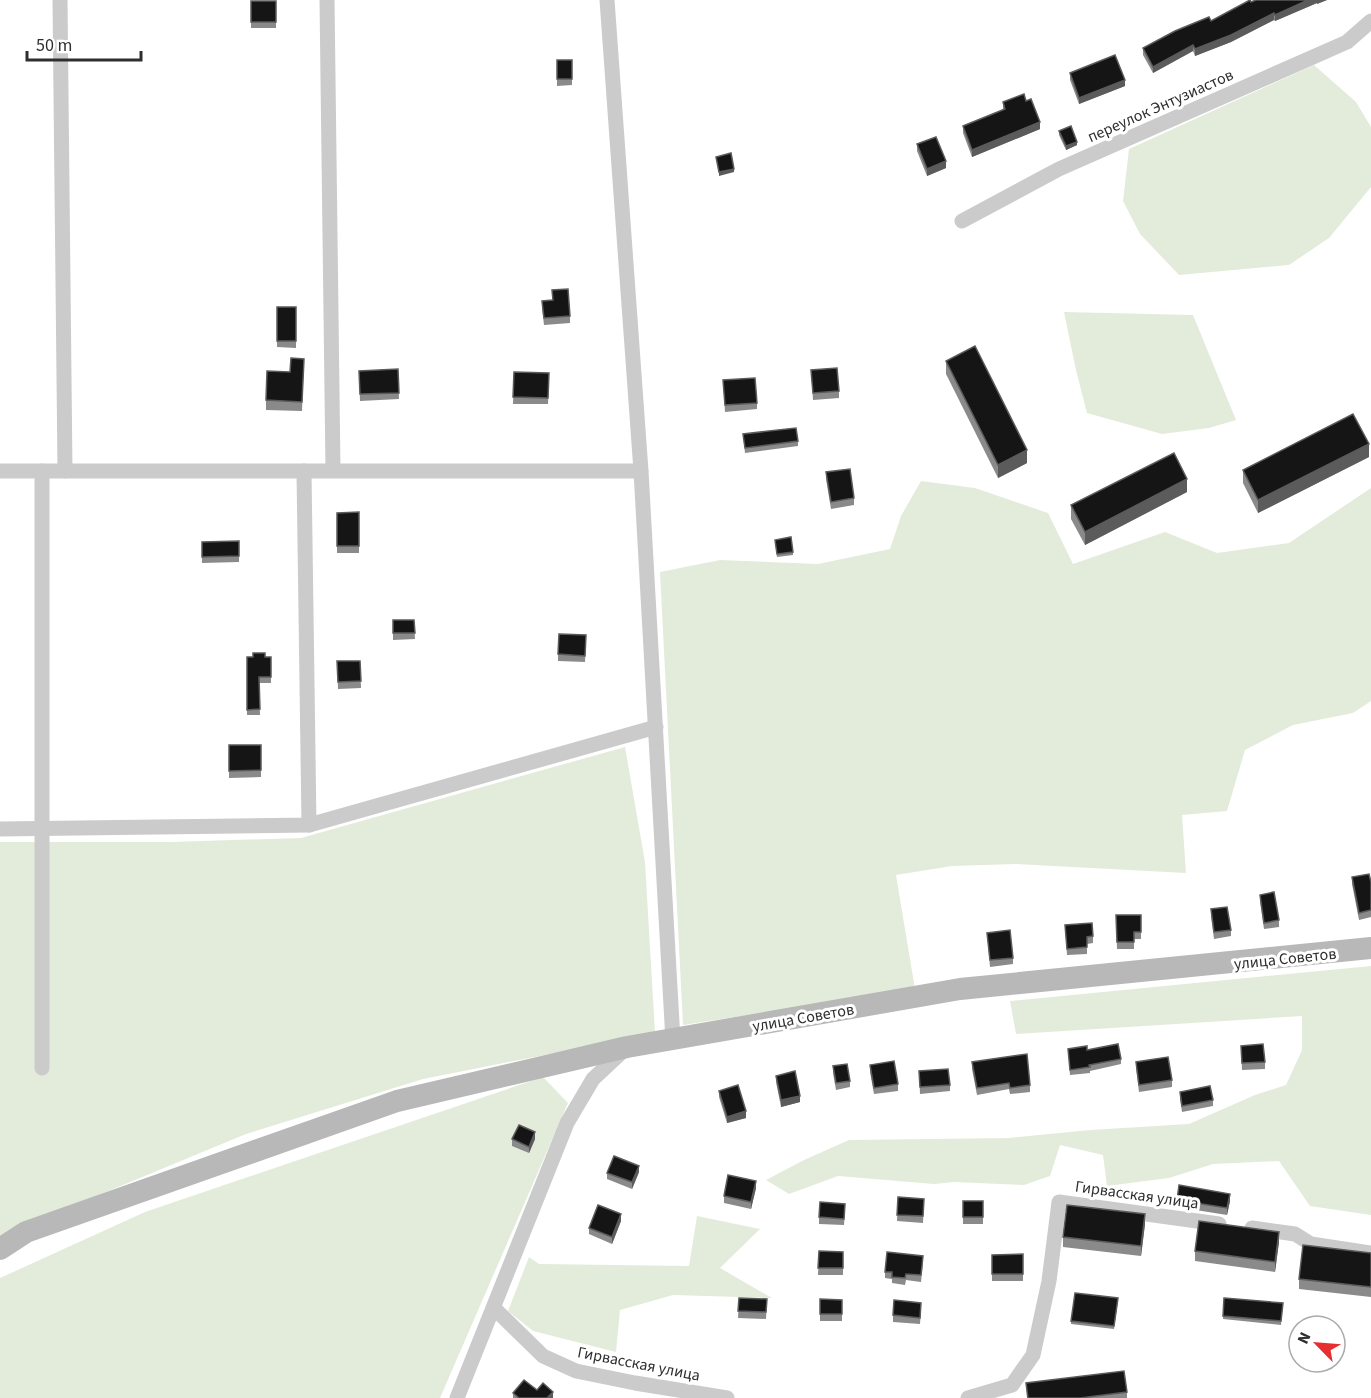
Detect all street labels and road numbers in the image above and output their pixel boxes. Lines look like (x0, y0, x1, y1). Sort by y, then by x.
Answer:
street label: переулок Энтузиастов (1084, 64, 1237, 148)
street label: улица Советов (1233, 943, 1337, 975)
street label: улица Советов (751, 998, 856, 1038)
street label: Гирвасская улица (1074, 1175, 1200, 1215)
street label: Гирвасская улица (576, 1341, 702, 1387)

